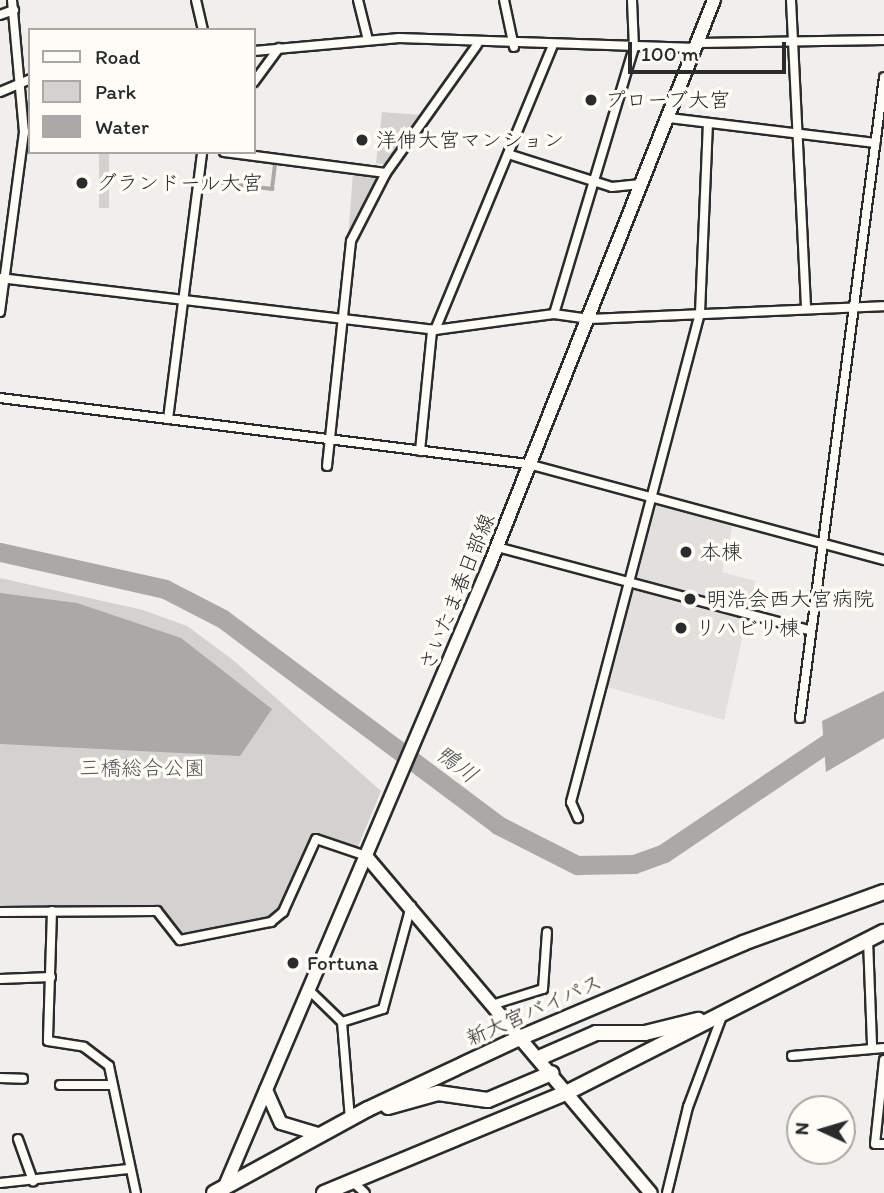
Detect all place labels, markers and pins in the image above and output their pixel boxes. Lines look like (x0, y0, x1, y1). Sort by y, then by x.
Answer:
place label: プローブ大宮 (605, 87, 731, 113)
marker: プローブ大宮 (583, 92, 599, 108)
place label: 洋伸大宮マンション (376, 127, 565, 153)
marker: 洋伸大宮マンション (354, 132, 370, 148)
place label: グランドール大宮 (96, 170, 264, 196)
marker: グランドール大宮 (74, 175, 90, 191)
place label: 本棟 (700, 539, 742, 565)
marker: 本棟 (678, 544, 694, 560)
place label: 明浩会西大宮病院 (706, 586, 874, 612)
marker: 明浩会西大宮病院 (680, 589, 700, 609)
place label: リハビリ棟 (695, 615, 800, 641)
marker: リハビリ棟 (673, 620, 689, 636)
place label: Fortuna (307, 950, 378, 976)
marker: Fortuna (285, 955, 301, 971)

